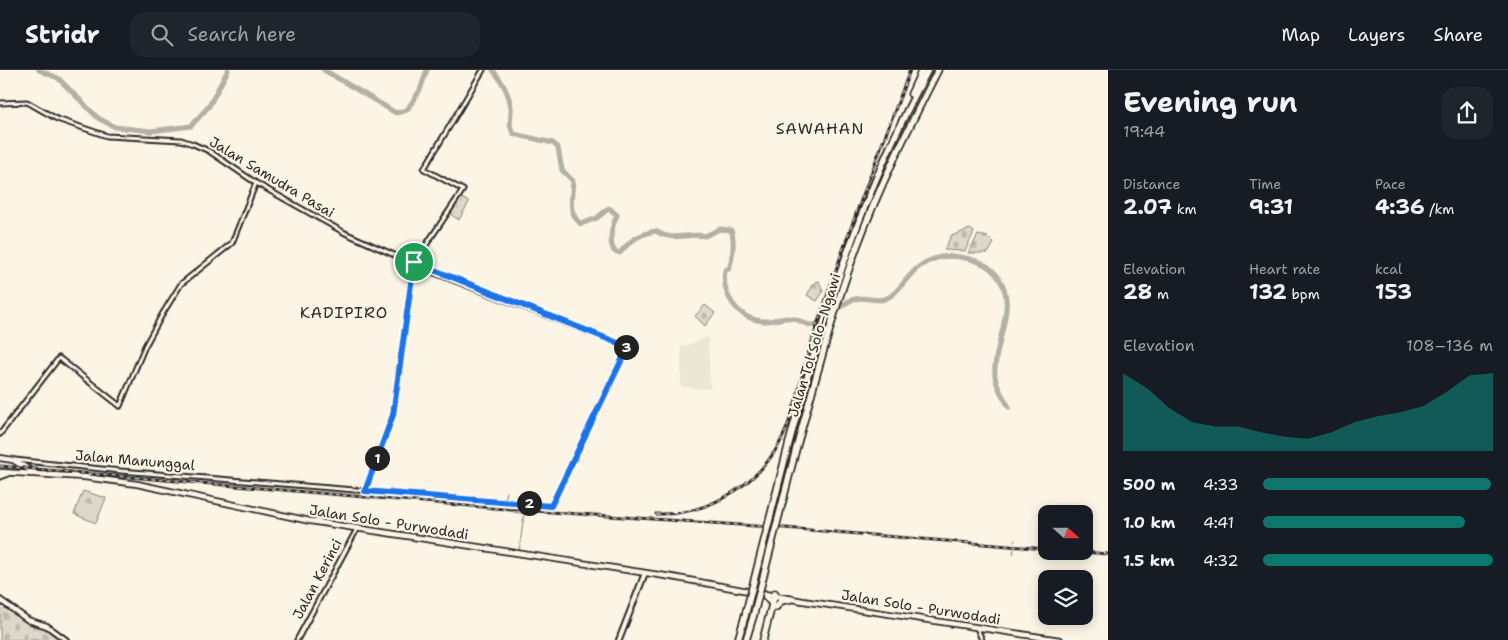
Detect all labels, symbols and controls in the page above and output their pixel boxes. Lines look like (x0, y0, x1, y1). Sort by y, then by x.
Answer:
search box (130, 12, 480, 57)
text: Stridr (25, 19, 100, 51)
icon: search (148, 21, 176, 49)
text: Search here (188, 22, 296, 47)
text: Map (1282, 23, 1320, 47)
text: Layers (1348, 23, 1405, 47)
text: Share (1433, 23, 1483, 47)
text: Evening run (1123, 83, 1298, 121)
button: share (1441, 87, 1493, 139)
district label: SAWAHAN (776, 118, 864, 139)
text: 19:44 (1123, 121, 1165, 142)
street label: Jalan Samudra Pasai (206, 133, 338, 221)
text: Distance (1123, 175, 1180, 193)
text: Time (1249, 175, 1281, 193)
text: Pace (1375, 175, 1406, 193)
text: 2.07 (1123, 193, 1172, 221)
text: 9:31 (1249, 193, 1293, 221)
text: 4:36 (1375, 193, 1425, 221)
text: km (1172, 200, 1197, 218)
text: /km (1425, 200, 1454, 218)
pin (393, 241, 435, 283)
icon: arrive (400, 248, 428, 276)
text: Elevation (1123, 260, 1186, 278)
text: Heart rate (1249, 260, 1320, 278)
text: kcal (1375, 260, 1402, 278)
street label: Jalan Tol Solo–Ngawi (784, 271, 844, 419)
text: 28 (1123, 278, 1152, 306)
text: 132 (1249, 278, 1287, 306)
text: 153 (1375, 278, 1412, 306)
text: m (1152, 285, 1169, 303)
text: bpm (1287, 285, 1320, 303)
district label: KADIPIRO (300, 302, 388, 323)
pin: 3 (614, 334, 638, 360)
text: Elevation (1123, 335, 1195, 356)
text: 108–136 m (1406, 335, 1493, 356)
text: 3 (622, 338, 631, 356)
street label: Jalan Manunggal (74, 446, 196, 474)
pin: 1 (364, 446, 390, 470)
text: 1 (374, 449, 381, 467)
text: 500 m (1123, 474, 1175, 495)
text: 4:33 (1203, 474, 1239, 495)
pin: 2 (516, 490, 542, 516)
text: 2 (525, 494, 534, 512)
street label: Jalan Solo - Purwodadi (308, 501, 470, 543)
north arrow (1038, 505, 1092, 560)
map controls (1038, 505, 1093, 625)
text: 1.0 km (1123, 512, 1175, 533)
text: 4:41 (1203, 512, 1234, 533)
street label: Jalan Kerinci (288, 536, 346, 622)
text: 1.5 km (1123, 550, 1175, 571)
text: 4:32 (1203, 550, 1238, 571)
button: layers (1038, 570, 1093, 625)
street label: Jalan Solo - Purwodadi (840, 586, 1002, 628)

